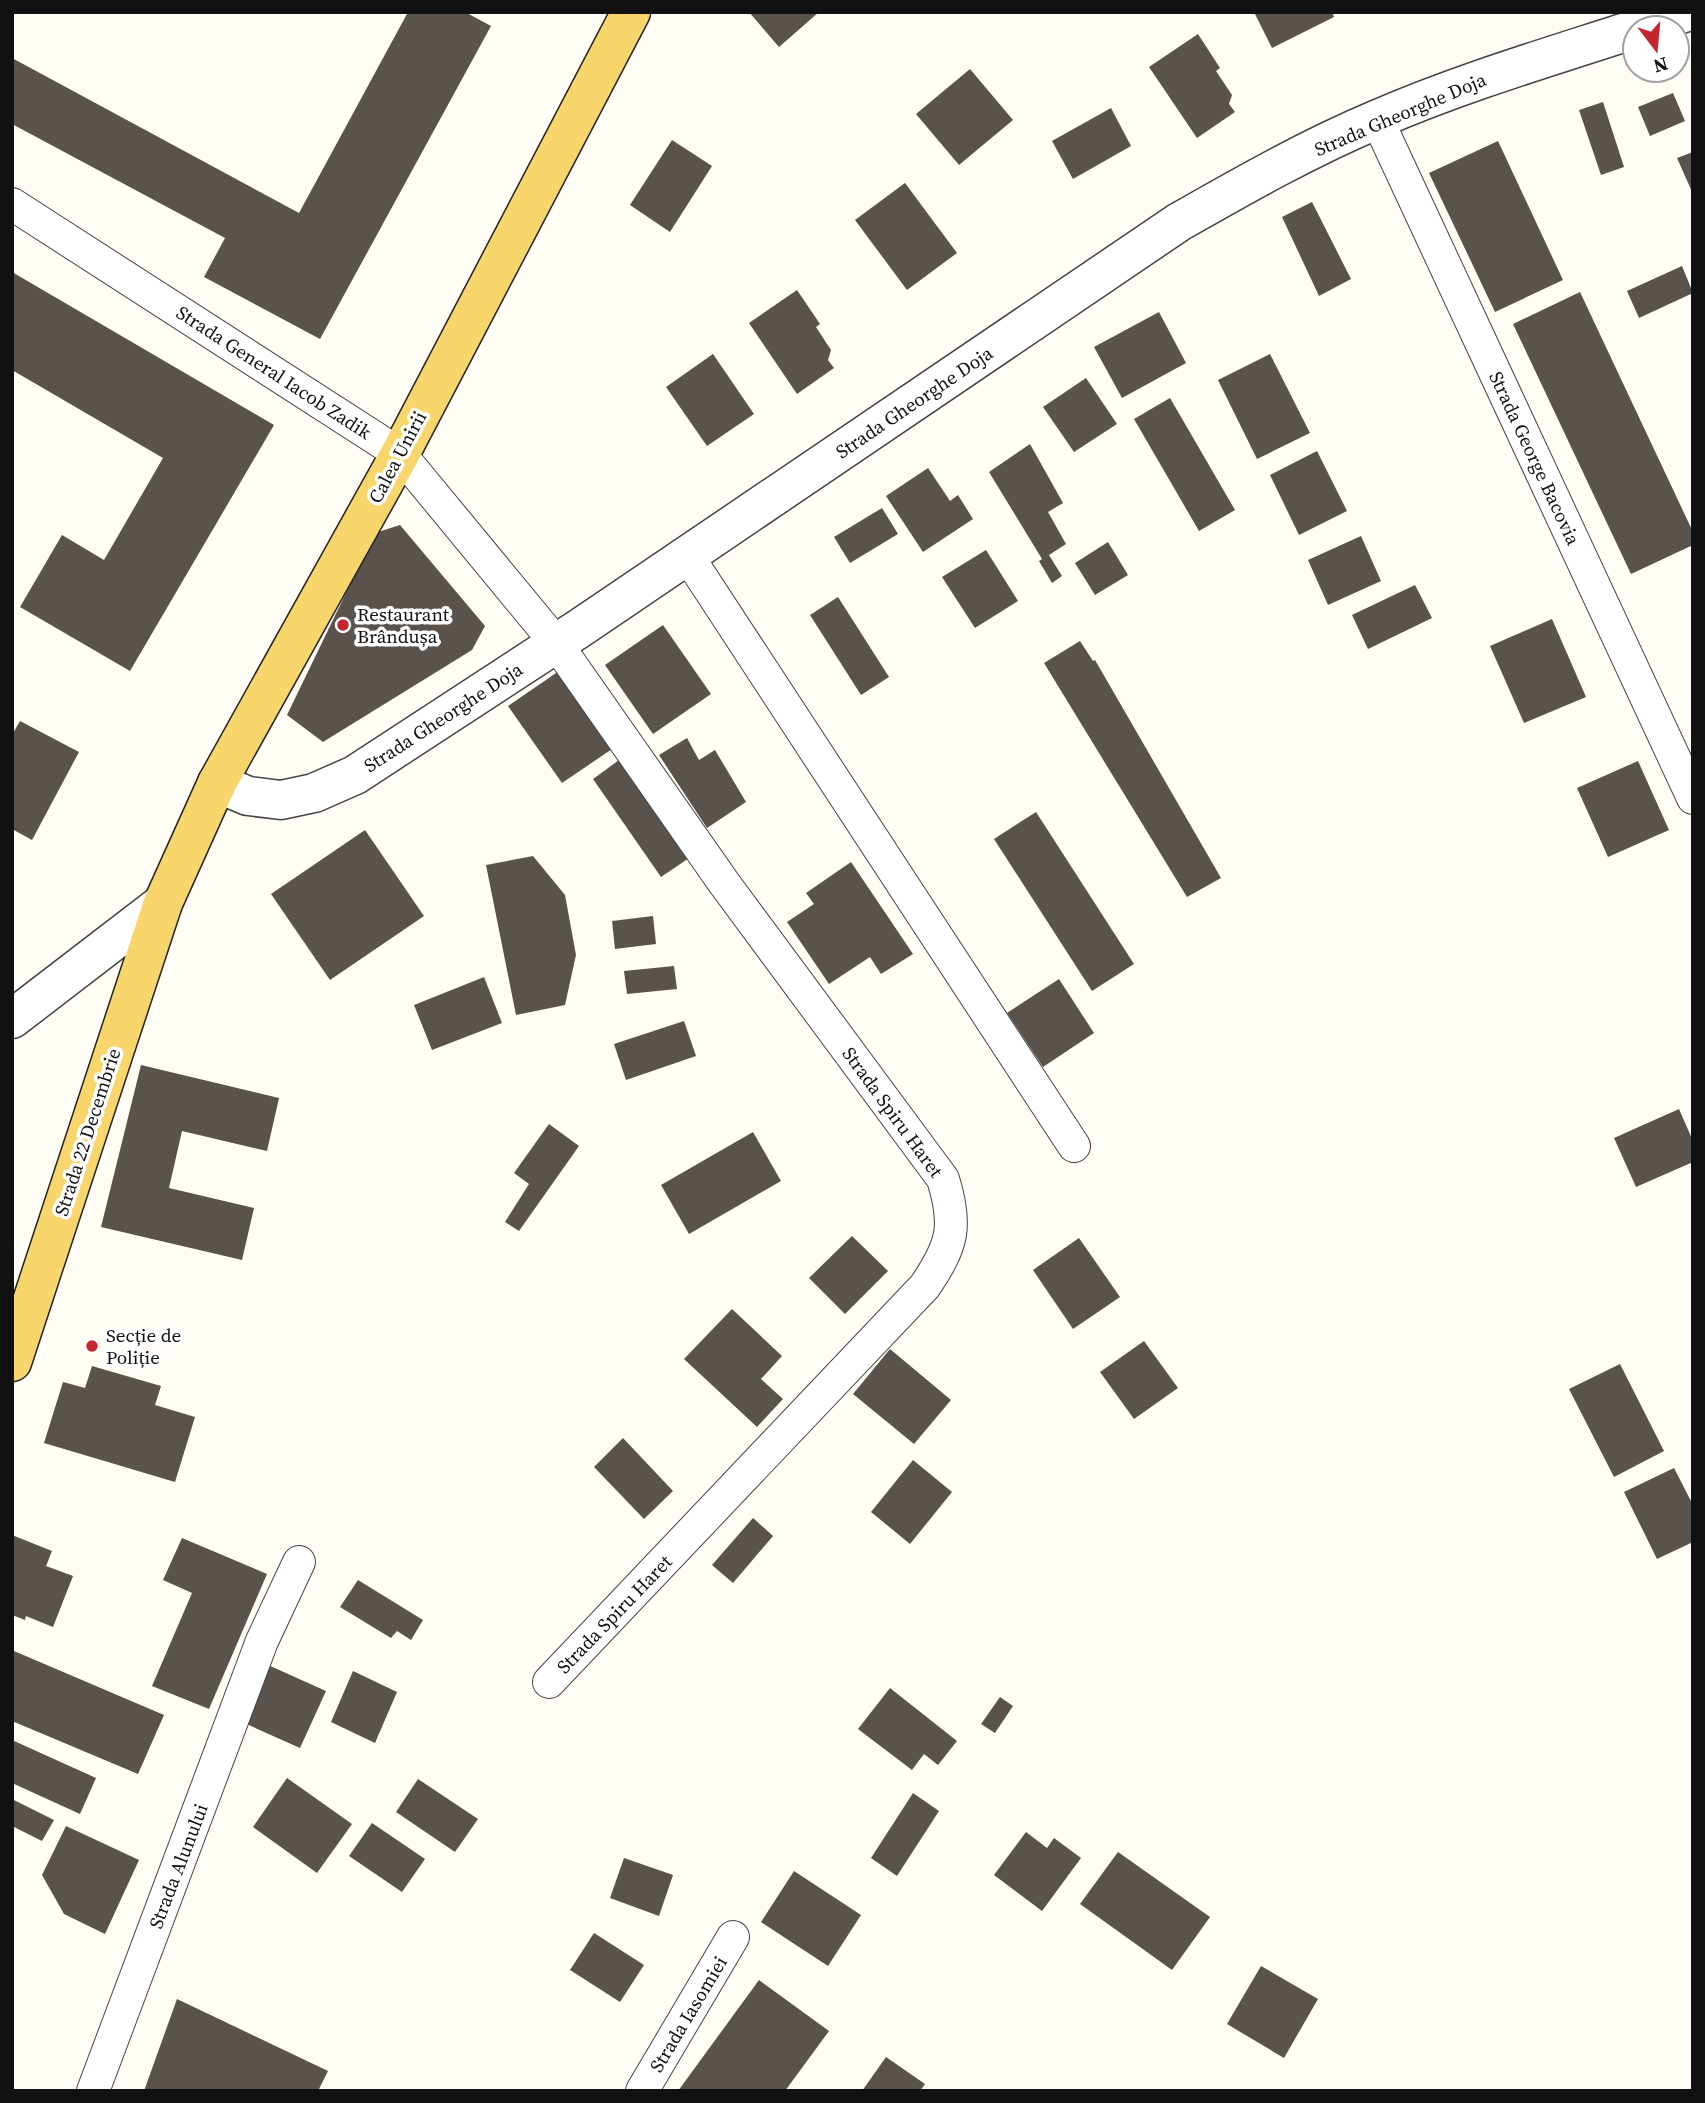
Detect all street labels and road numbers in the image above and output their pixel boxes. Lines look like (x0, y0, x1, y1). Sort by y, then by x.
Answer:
street label: Strada Gheorghe Doja (1310, 66, 1490, 162)
street label: Strada General Iacob Zadik (172, 299, 377, 445)
street label: Strada Gheorghe Doja (830, 340, 998, 464)
street label: Strada George Bacovia (1483, 367, 1587, 549)
street label: Calea Unirii (362, 406, 432, 508)
street label: Strada Gheorghe Doja (359, 656, 528, 778)
street label: Strada Spiru Haret (837, 1041, 950, 1183)
street label: Strada 22 Decembrie (48, 1045, 126, 1219)
street label: Strada Spiru Haret (551, 1548, 678, 1679)
street label: Strada Alunului (142, 1800, 214, 1932)
street label: Strada Iasomiei (643, 1951, 733, 2077)

